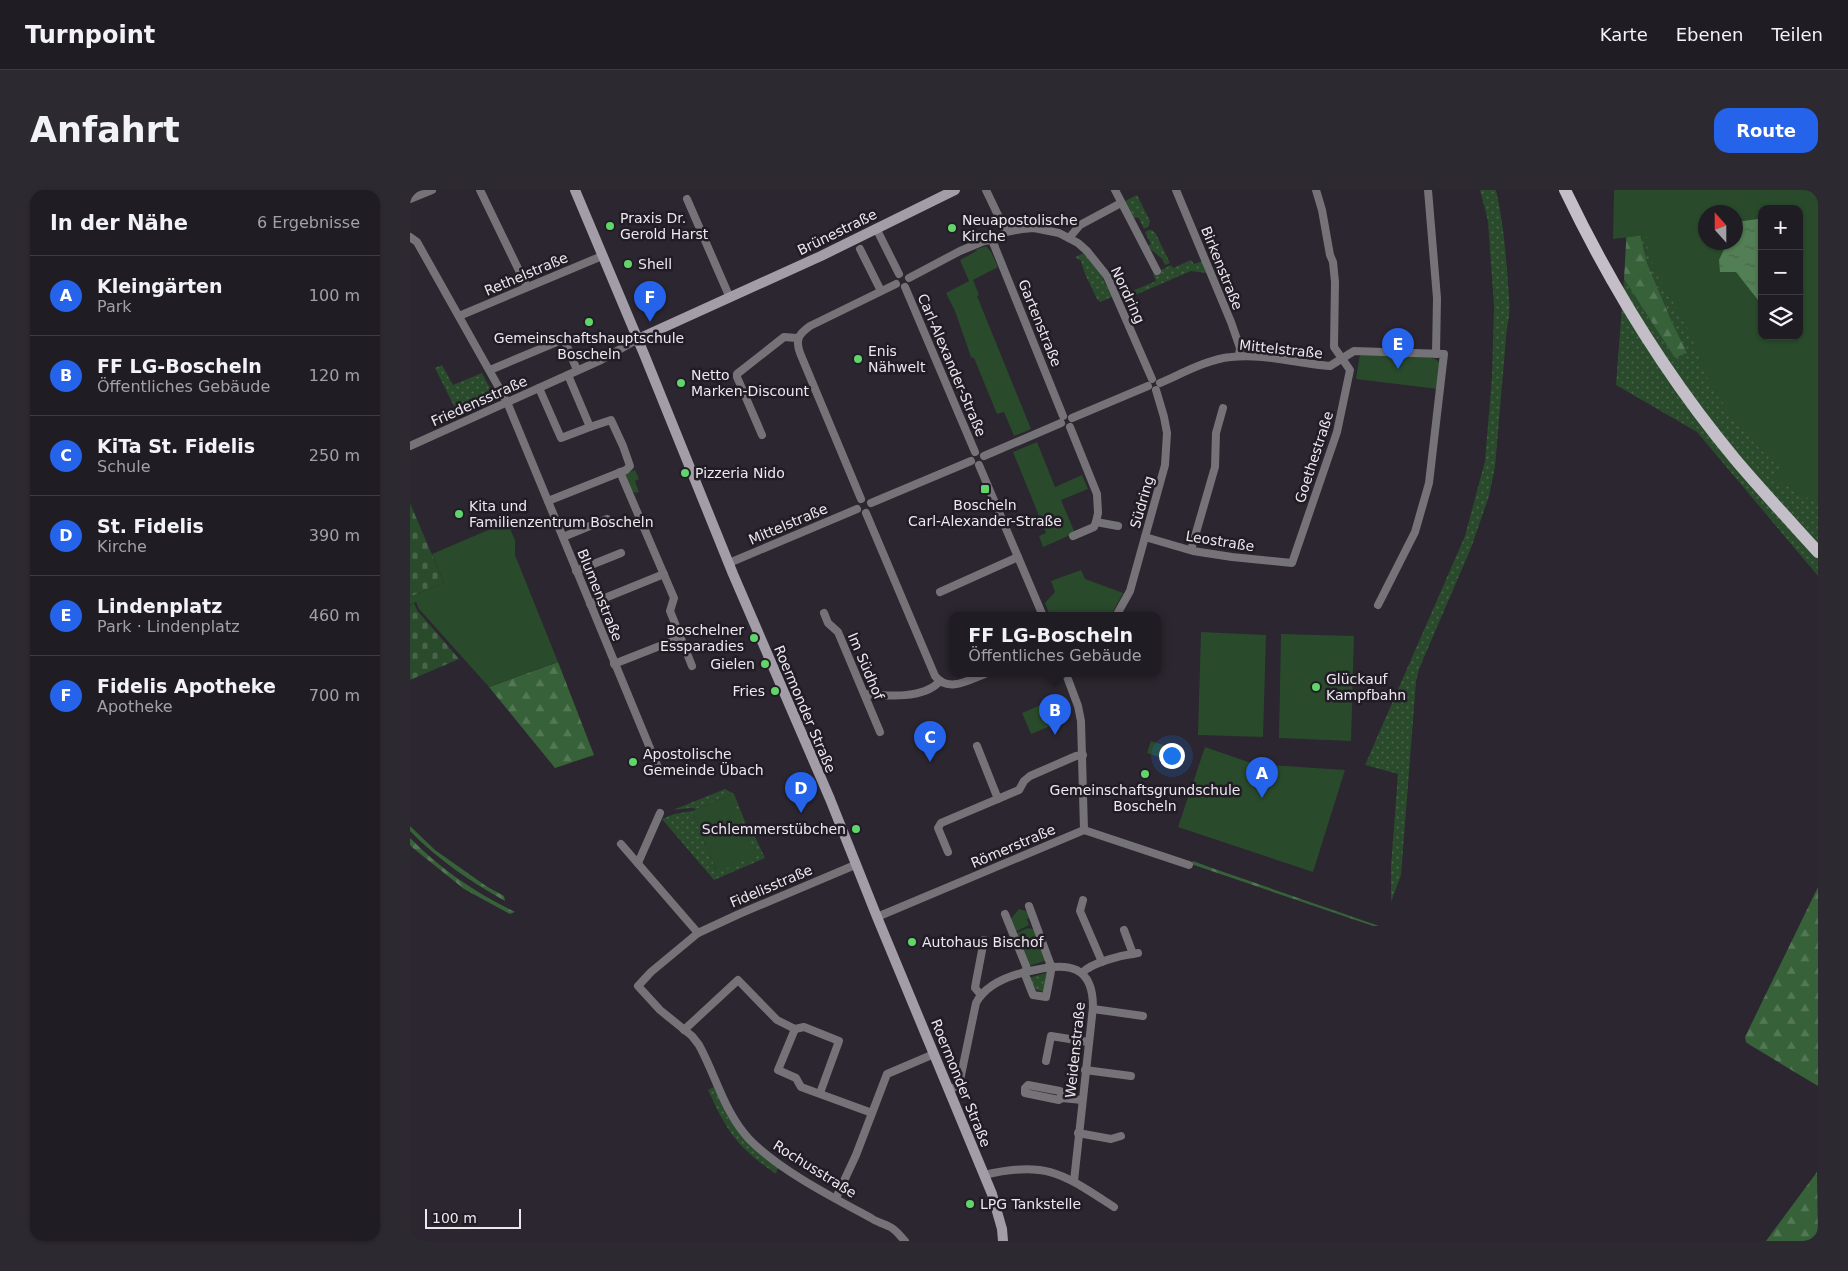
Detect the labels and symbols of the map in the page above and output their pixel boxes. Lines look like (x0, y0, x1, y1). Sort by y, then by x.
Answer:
north arrow (1698, 205, 1743, 250)
street label: Brünestraße (795, 206, 879, 258)
place label: Praxis Dr. Gerold Harst (620, 210, 709, 242)
place label: Neuapostolische Kirche (962, 212, 1078, 244)
marker: Praxis Dr. Gerold Harst (604, 220, 616, 232)
marker: Neuapostolische Kirche (946, 222, 958, 234)
street label: Birkenstraße (1198, 224, 1246, 312)
street label: Rethelstraße (482, 249, 570, 299)
place label: Shell (638, 256, 672, 272)
marker: Shell (622, 258, 634, 270)
street label: Nordring (1108, 264, 1148, 326)
street label: Gartenstraße (1015, 277, 1065, 369)
pin: F (634, 281, 666, 322)
street label: Carl-Alexander-Straße (915, 291, 989, 439)
marker: Gemeinschaftshauptschule Boscheln (583, 316, 595, 328)
pin: E (1382, 328, 1414, 369)
place label: Gemeinschaftshauptschule Boscheln (494, 330, 684, 362)
street label: Mittelstraße (1238, 337, 1324, 361)
place label: Enis Nähwelt (868, 343, 926, 375)
marker: Enis Nähwelt (852, 353, 864, 365)
place label: Netto Marken-Discount (691, 367, 810, 399)
street label: Friedensstraße (428, 373, 530, 429)
marker: Netto Marken-Discount (675, 377, 687, 389)
street label: Goethestraße (1292, 409, 1336, 505)
place label: Pizzeria Nido (695, 465, 785, 481)
marker: Pizzeria Nido (679, 467, 691, 479)
street label: Südring (1127, 474, 1157, 530)
marker: Boscheln Carl-Alexander-Straße (979, 483, 991, 495)
place label: Boscheln Carl-Alexander-Straße (908, 497, 1062, 529)
place label: Kita und Familienzentrum Boscheln (469, 498, 654, 530)
street label: Mittelstraße (746, 500, 830, 548)
marker: Kita und Familienzentrum Boscheln (453, 508, 465, 520)
street label: Leostraße (1185, 528, 1255, 554)
street label: Blumenstraße (574, 547, 626, 643)
place label: Boschelner Essparadies (660, 622, 744, 654)
street label: Im Südhof (845, 630, 888, 703)
marker: Boschelner Essparadies (748, 632, 760, 644)
street label: Roermonder Straße (771, 643, 839, 775)
place label: Gielen (710, 656, 755, 672)
marker: Gielen (759, 658, 771, 670)
place label: Glückauf Kampfbahn (1326, 671, 1406, 703)
marker: Glückauf Kampfbahn (1310, 681, 1322, 693)
place label: Fries (732, 683, 765, 699)
marker: Fries (769, 685, 781, 697)
pin: B (1039, 694, 1071, 735)
pin: C (914, 721, 946, 762)
your location (1159, 743, 1185, 769)
place label: Apostolische Gemeinde Übach (643, 746, 764, 778)
marker: Apostolische Gemeinde Übach (627, 756, 639, 768)
pin: A (1246, 757, 1278, 798)
marker: Gemeinschaftsgrundschule Boscheln (1139, 768, 1151, 780)
pin: D (785, 772, 817, 813)
place label: Gemeinschaftsgrundschule Boscheln (1050, 782, 1240, 814)
place label: Schlemmerstübchen (702, 821, 846, 837)
street label: Römerstraße (968, 821, 1058, 871)
marker: Schlemmerstübchen (850, 823, 862, 835)
street label: Fidelisstraße (727, 861, 815, 911)
place label: Autohaus Bischof (922, 934, 1044, 950)
marker: Autohaus Bischof (906, 936, 918, 948)
street label: Weidenstraße (1062, 1001, 1088, 1099)
street label: Roermonder Straße (928, 1017, 994, 1149)
street label: Rochusstraße (770, 1137, 860, 1201)
place label: LPG Tankstelle (980, 1196, 1081, 1212)
marker: LPG Tankstelle (964, 1198, 976, 1210)
scale bar (425, 1206, 521, 1229)

